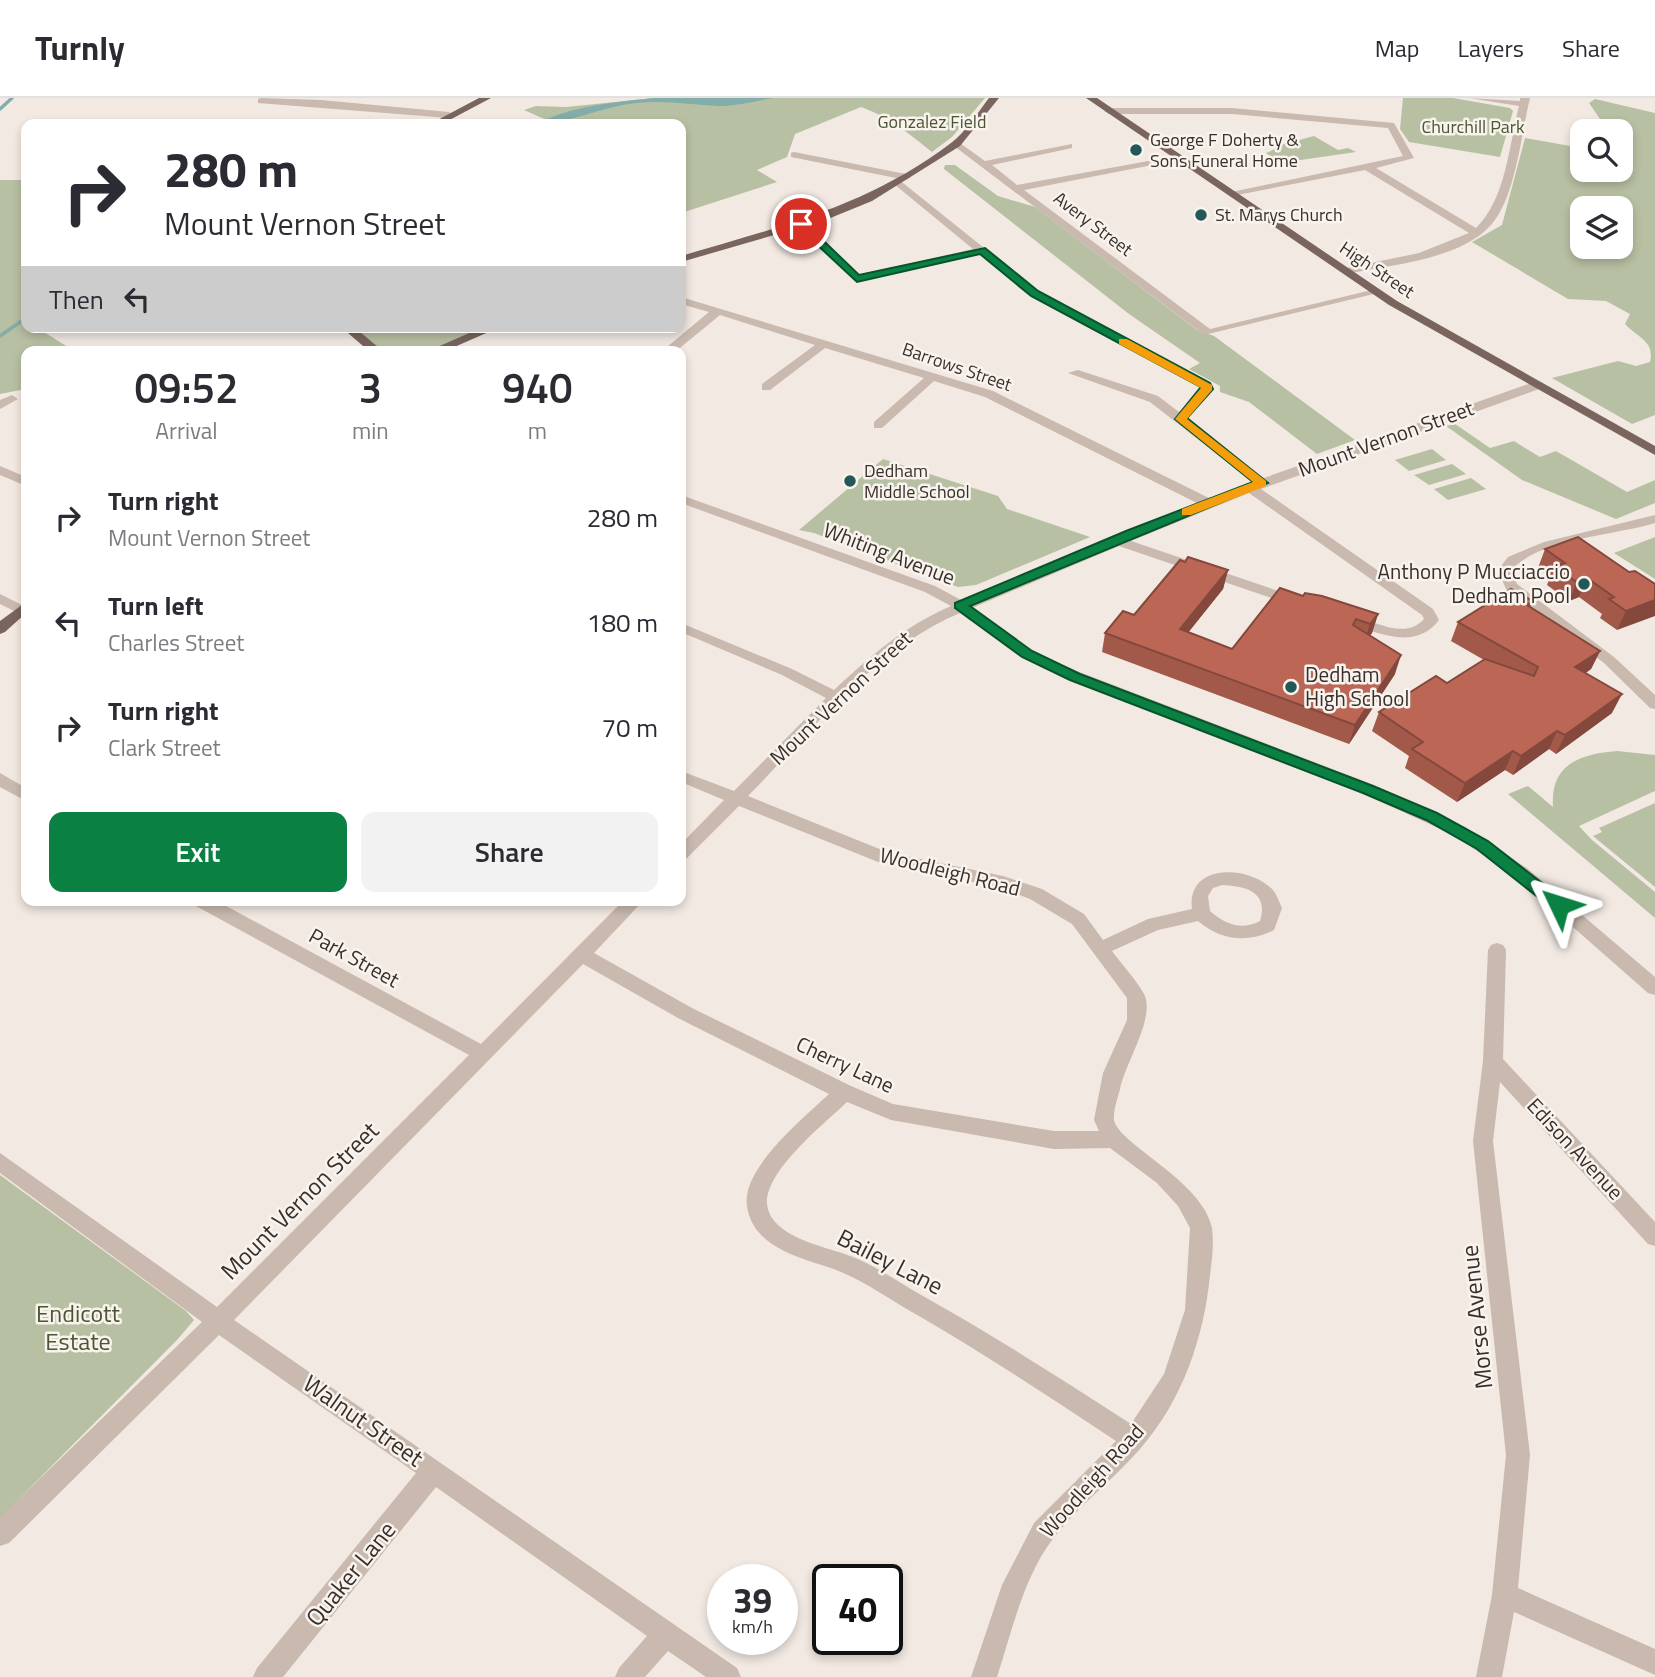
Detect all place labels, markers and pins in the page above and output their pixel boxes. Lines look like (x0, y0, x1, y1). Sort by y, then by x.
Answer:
place label: George F Doherty & Sons Funeral Home (1150, 126, 1300, 174)
marker: George F Doherty & Sons Funeral Home (1128, 142, 1144, 158)
pin (771, 194, 831, 254)
place label: St. Marys Church (1215, 201, 1343, 228)
marker: St. Marys Church (1193, 207, 1209, 223)
place label: Dedham Middle School (864, 457, 970, 505)
marker: Dedham Middle School (842, 473, 858, 489)
place label: Anthony P Mucciaccio Dedham Pool (1378, 555, 1570, 611)
marker: Anthony P Mucciaccio Dedham Pool (1576, 576, 1592, 592)
place label: Dedham High School (1305, 658, 1409, 714)
marker: Dedham High School (1283, 679, 1299, 695)

